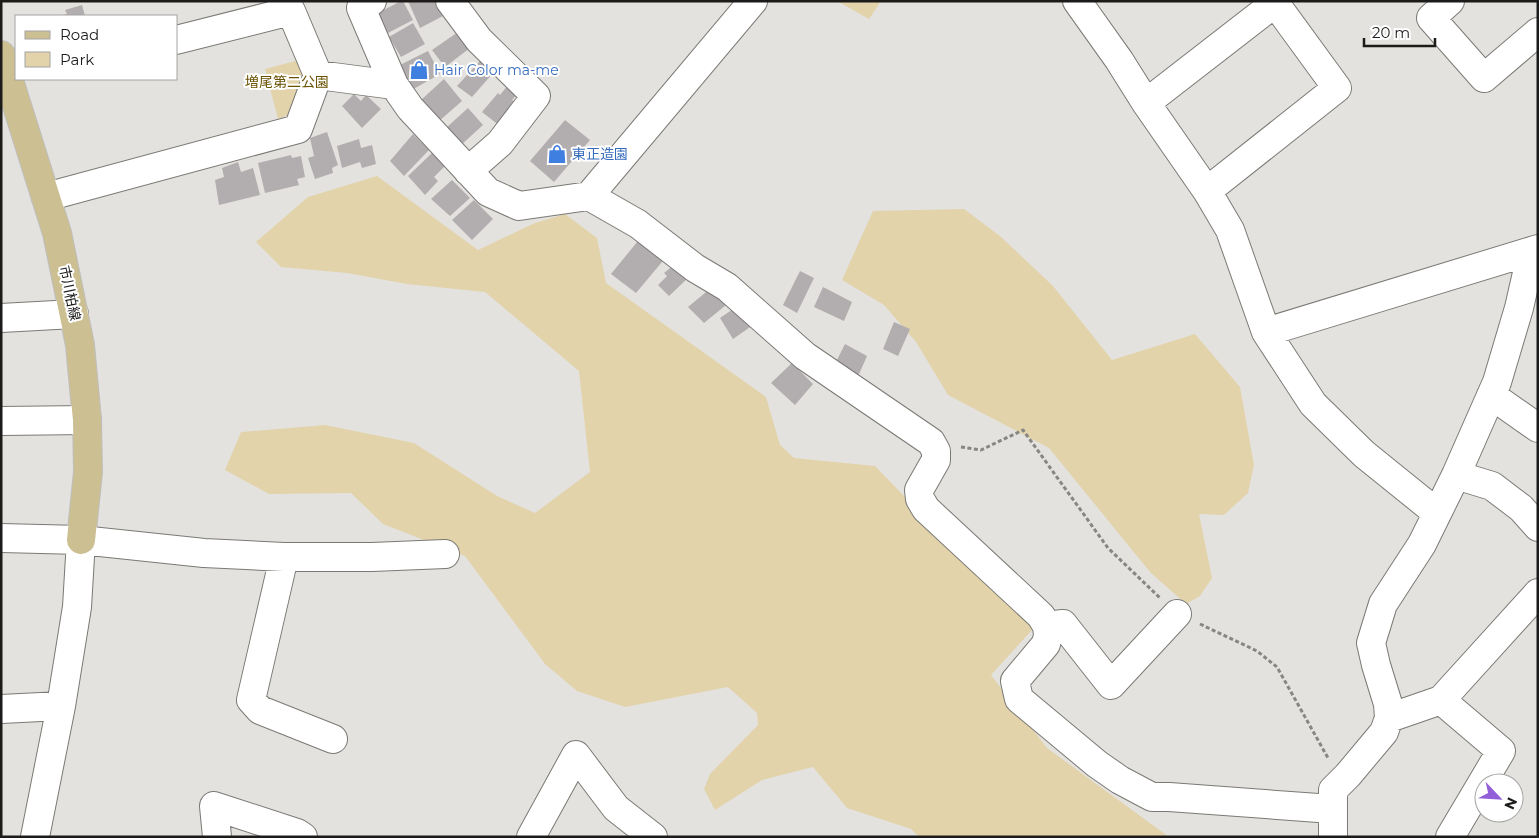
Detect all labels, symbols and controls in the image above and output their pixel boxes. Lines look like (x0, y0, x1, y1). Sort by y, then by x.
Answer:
legend (15, 15, 178, 80)
scale bar (1364, 15, 1435, 47)
text: 20 m (1372, 23, 1410, 42)
text: Road (60, 25, 99, 44)
text: Park (60, 50, 94, 69)
shop icon: Hair Color ma-me (408, 59, 430, 81)
place label: Hair Color ma-me (434, 61, 559, 79)
park label: 増尾第二公園 (245, 73, 329, 91)
shop icon: 東正造園 (546, 143, 568, 165)
place label: 東正造園 (572, 145, 628, 163)
street label: 市川柏線 (55, 264, 85, 322)
north arrow (1474, 773, 1524, 823)
text: N (1500, 795, 1521, 812)

